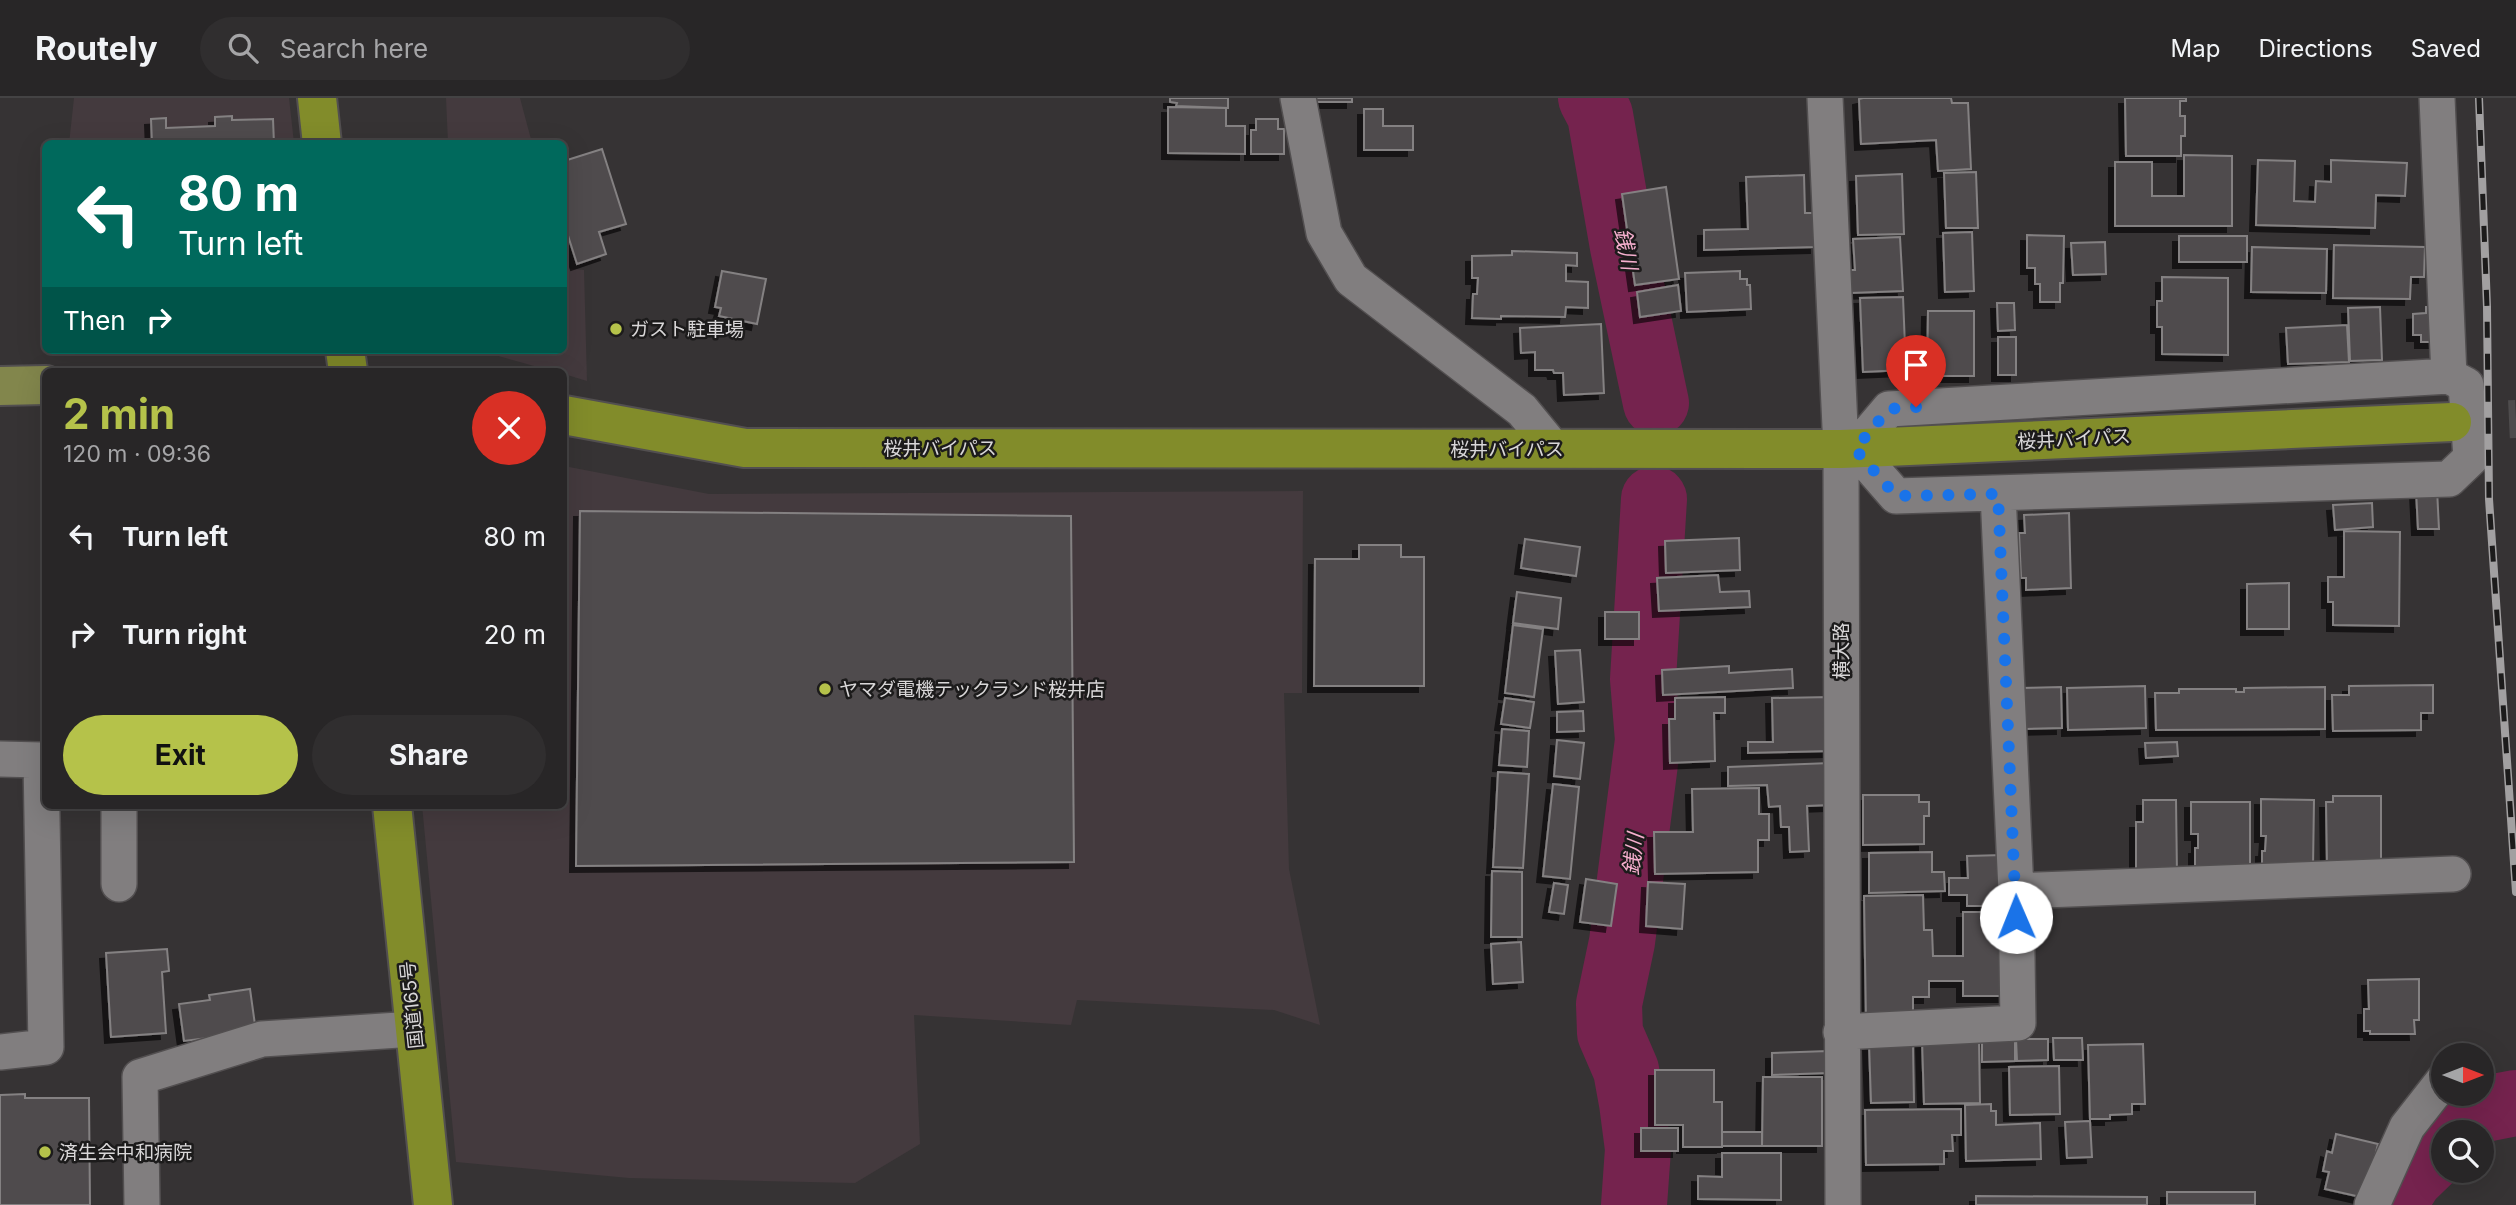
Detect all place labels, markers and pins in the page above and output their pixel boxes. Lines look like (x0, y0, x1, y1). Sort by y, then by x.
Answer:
place label: ガスト駐車場 (630, 318, 744, 341)
marker: ガスト駐車場 (608, 321, 624, 337)
pin (1886, 335, 1946, 407)
place label: ヤマダ電機テックランド桜井店 (839, 678, 1105, 701)
marker: ヤマダ電機テックランド桜井店 (817, 681, 833, 697)
place label: 済生会中和病院 (59, 1141, 192, 1164)
marker: 済生会中和病院 (37, 1144, 53, 1160)

